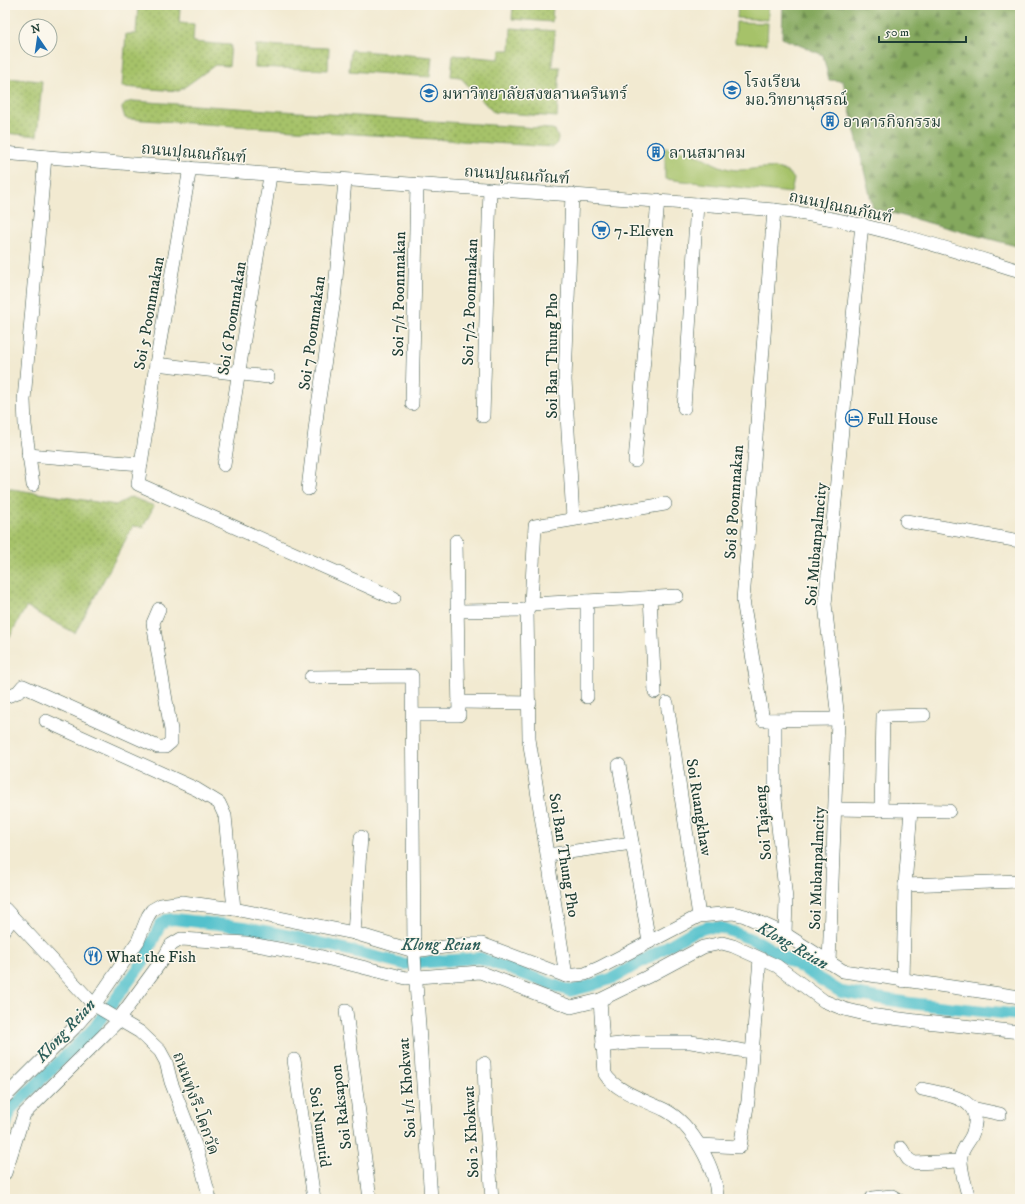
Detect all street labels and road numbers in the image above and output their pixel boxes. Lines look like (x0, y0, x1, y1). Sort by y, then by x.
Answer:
street label: ถนนปุณณกัณฑ์ (140, 138, 248, 169)
street label: ถนนปุณณกัณฑ์ (463, 161, 570, 190)
street label: ถนนปุณณกัณฑ์ (787, 186, 895, 229)
street label: Soi 7/1 Poonnnakan (388, 231, 410, 357)
street label: Soi 7/2 Poonnnakan (458, 237, 482, 366)
street label: Soi 5 Poonnnakan (129, 254, 169, 371)
street label: Soi 6 Poonnnakan (213, 259, 251, 377)
street label: Soi 7 Poonnnakan (294, 274, 330, 392)
street label: Soi Ban Thung Pho (542, 293, 562, 419)
street label: Soi 8 Poonnnakan (720, 444, 748, 560)
street label: Soi Mubanpalmcity (801, 481, 831, 607)
street label: Soi Ruangkhaw (681, 757, 717, 858)
street label: Soi Tajaeng (750, 785, 776, 861)
street label: Soi Ban Thung Pho (544, 792, 584, 919)
street label: Soi Mubanpalmcity (805, 805, 829, 930)
street label: Soi 1/1 Khokwat (394, 1037, 420, 1139)
street label: ถนนทุ่งรี-โคกวัด (167, 1049, 225, 1158)
street label: Soi Raksapon (326, 1063, 356, 1150)
street label: Soi 2 Khokwat (459, 1085, 483, 1179)
street label: Soi Numutid (304, 1086, 336, 1169)

